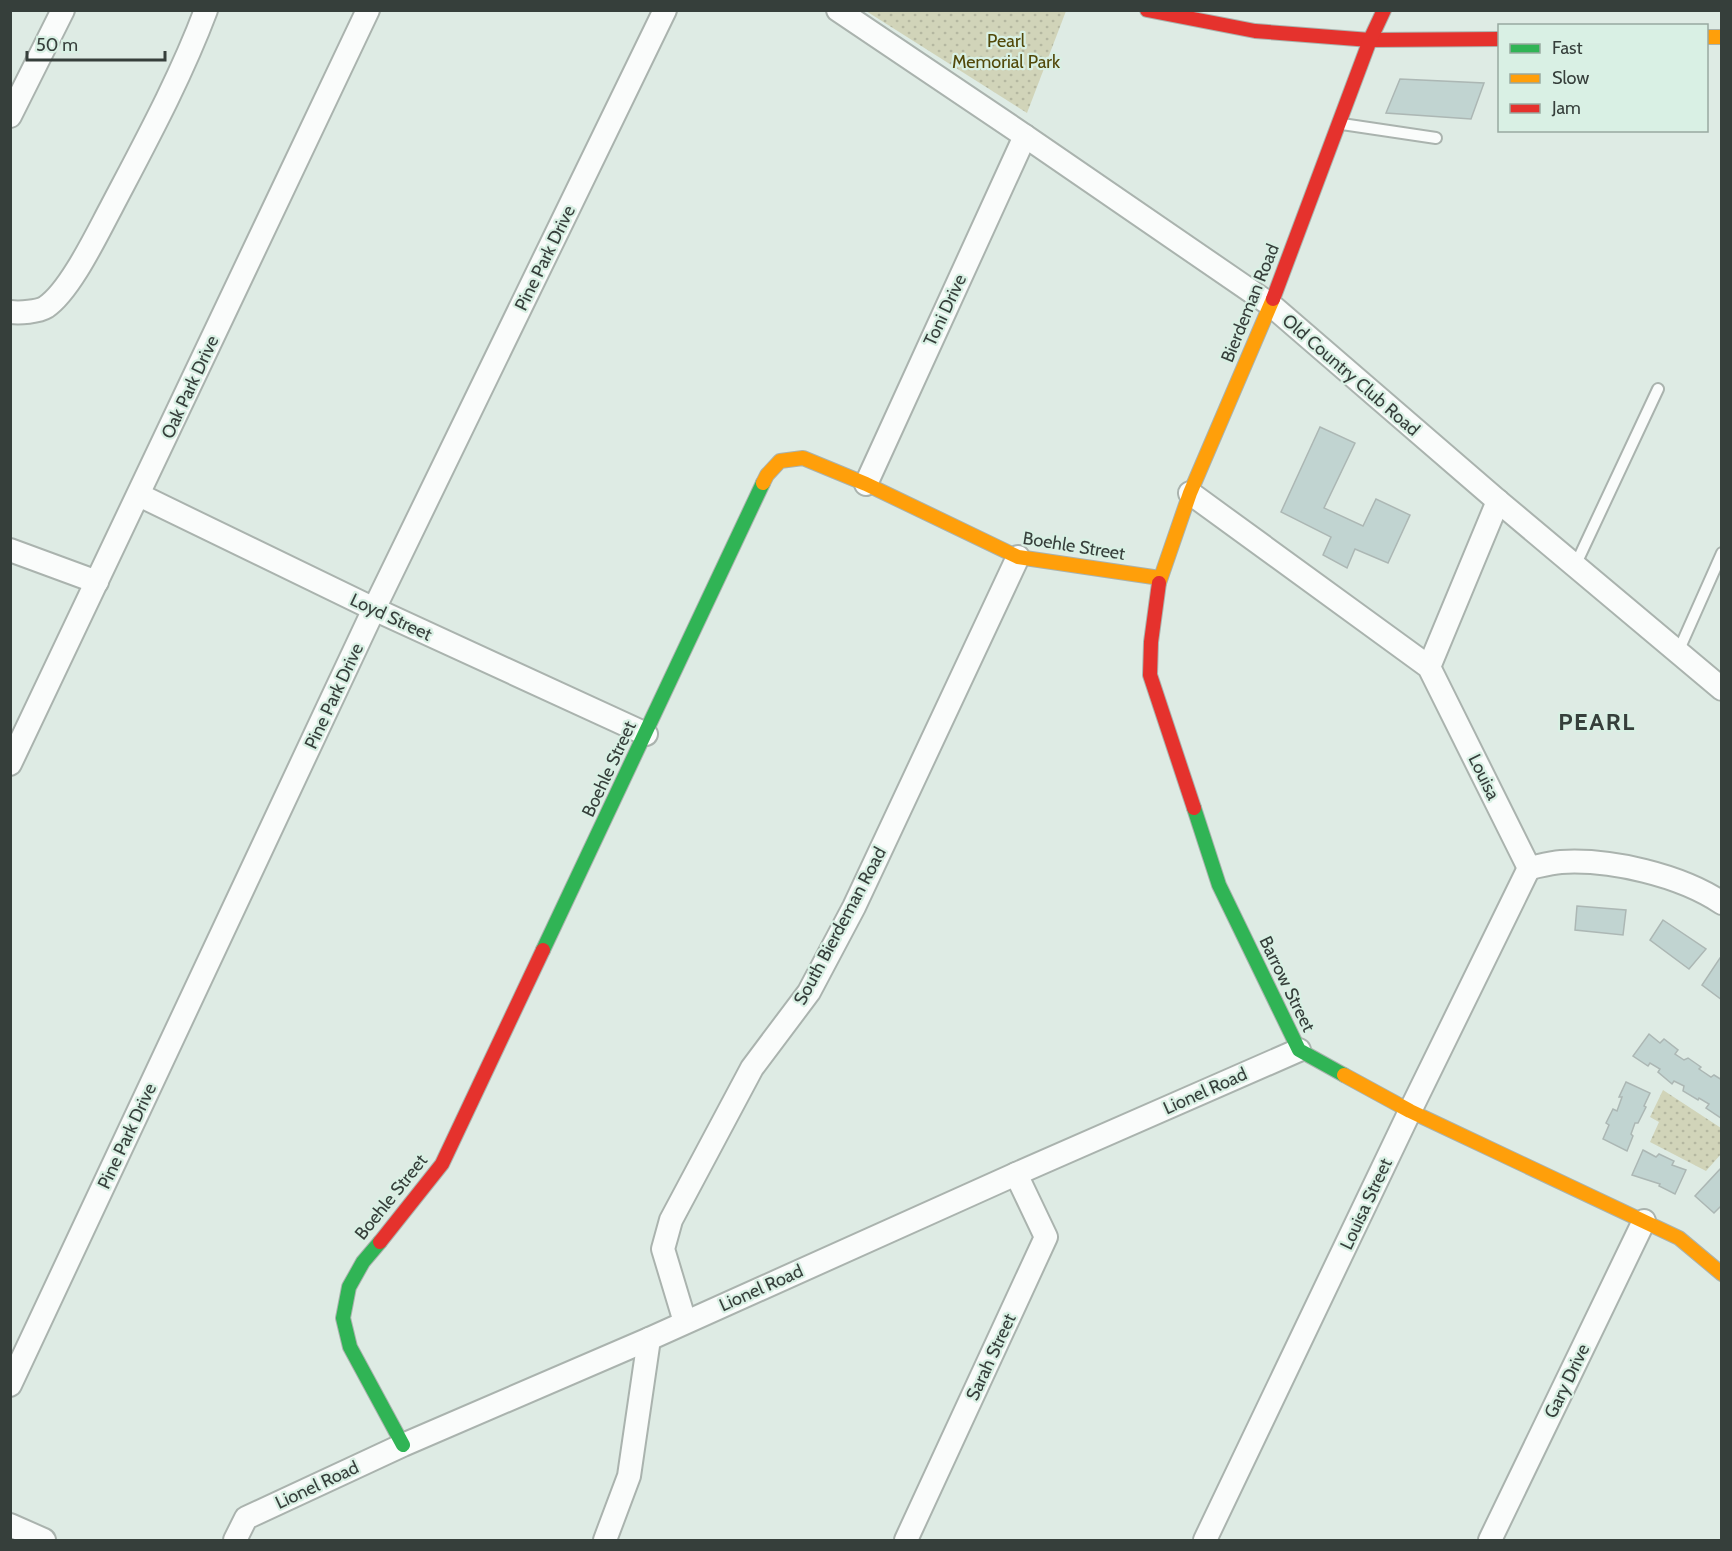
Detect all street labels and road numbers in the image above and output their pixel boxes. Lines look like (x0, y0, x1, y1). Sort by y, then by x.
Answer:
street label: Pine Park Drive (510, 202, 580, 314)
street label: Bierdeman Road (1216, 241, 1284, 365)
street label: Toni Drive (919, 271, 971, 349)
street label: Old Country Club Road (1278, 309, 1424, 441)
street label: Oak Park Drive (157, 332, 223, 442)
street label: Boehle Street (1021, 527, 1127, 565)
street label: Loyd Street (347, 588, 435, 646)
street label: Pine Park Drive (300, 640, 368, 752)
street label: Boehle Street (577, 718, 641, 820)
street label: Louisa (1464, 751, 1505, 804)
street label: South Bierdeman Road (789, 843, 891, 1009)
street label: Barrow Street (1254, 933, 1320, 1035)
street label: Lionel Road (1160, 1063, 1250, 1119)
street label: Pine Park Drive (93, 1080, 161, 1192)
street label: Boehle Street (350, 1150, 432, 1244)
street label: Louisa Street (1335, 1155, 1397, 1253)
street label: Lionel Road (716, 1260, 806, 1316)
street label: Sarah Street (961, 1310, 1021, 1404)
street label: Gary Drive (1540, 1340, 1594, 1422)
street label: Lionel Road (272, 1456, 362, 1514)

